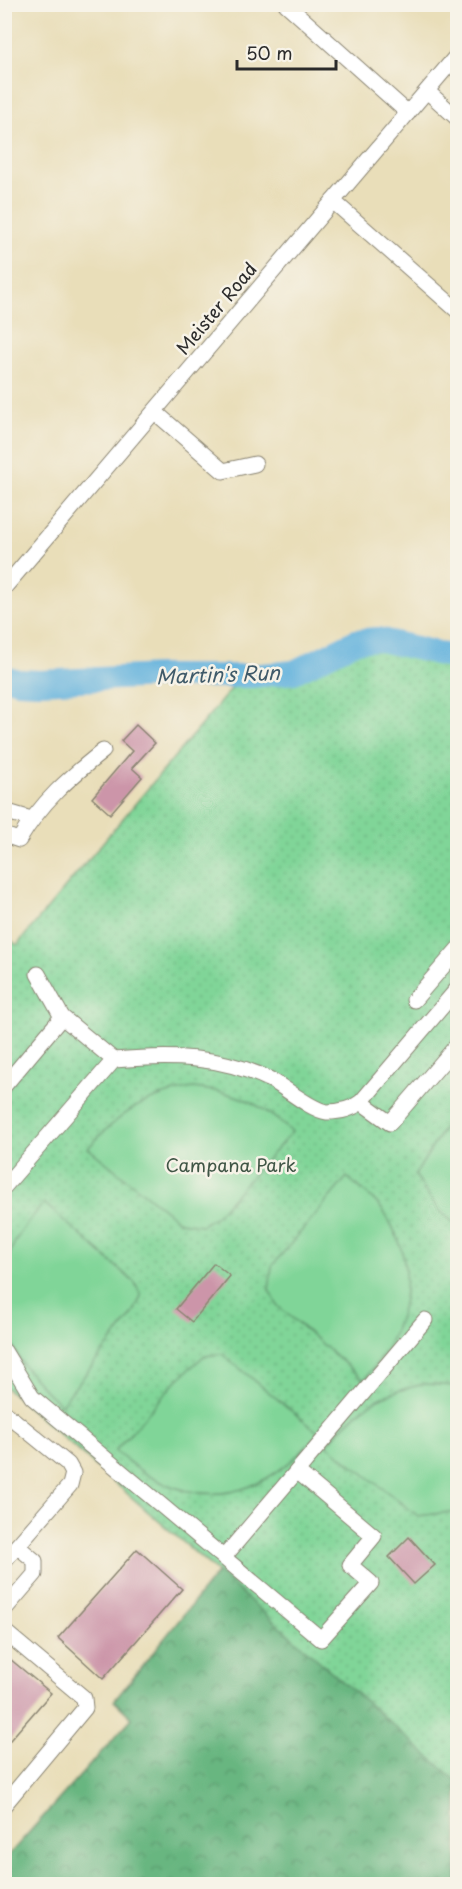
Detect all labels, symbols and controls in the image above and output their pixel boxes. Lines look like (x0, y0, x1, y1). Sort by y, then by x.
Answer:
scale bar (237, 33, 336, 71)
text: 50 m (246, 39, 293, 66)
street label: Meister Road (169, 256, 263, 360)
water label: Martin's Run (156, 657, 281, 691)
park label: Campana Park (165, 1151, 297, 1178)

